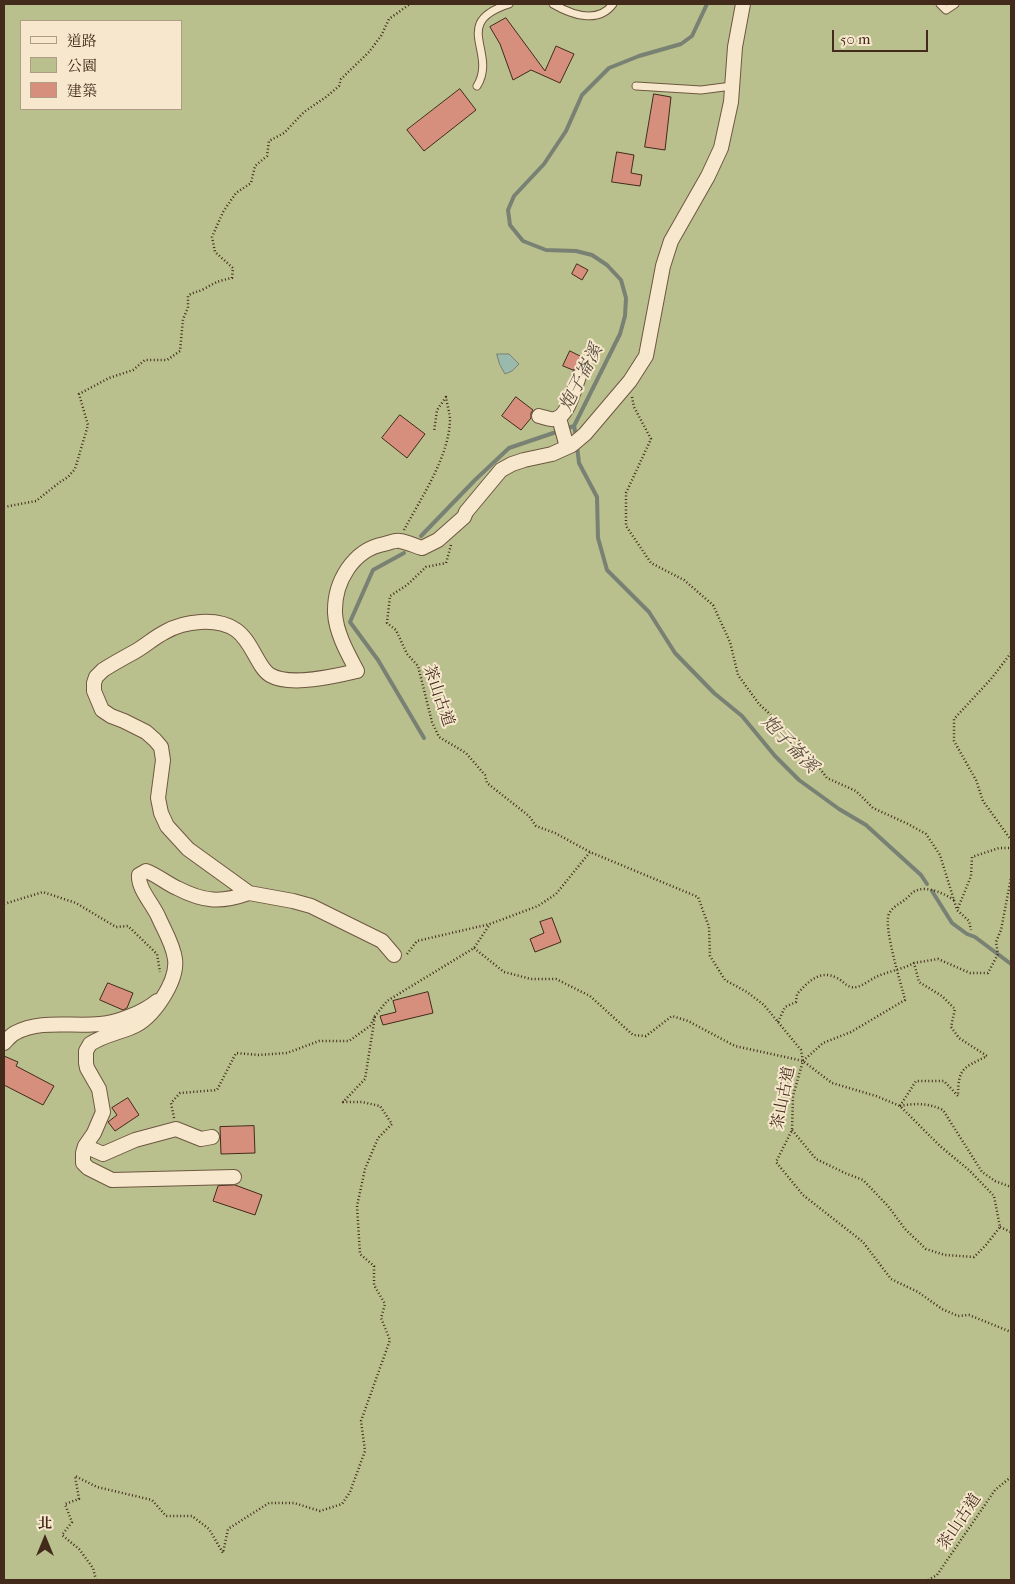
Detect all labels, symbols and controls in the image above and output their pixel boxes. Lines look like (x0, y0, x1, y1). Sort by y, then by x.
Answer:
legend (20, 20, 182, 110)
scale bar (835, 20, 931, 52)
text: 50 m (840, 30, 870, 48)
text: 道路 (67, 32, 97, 50)
text: 公園 (67, 57, 97, 75)
text: 建築 (67, 82, 97, 100)
water label: 炮子崙溪 (556, 341, 608, 415)
street label: 茶山古道 (419, 663, 457, 729)
water label: 炮子崙溪 (756, 712, 822, 778)
street label: 茶山古道 (768, 1065, 800, 1131)
street label: 茶山古道 (934, 1490, 986, 1554)
north arrow (20, 1514, 70, 1564)
text: 北 (38, 1515, 52, 1532)

